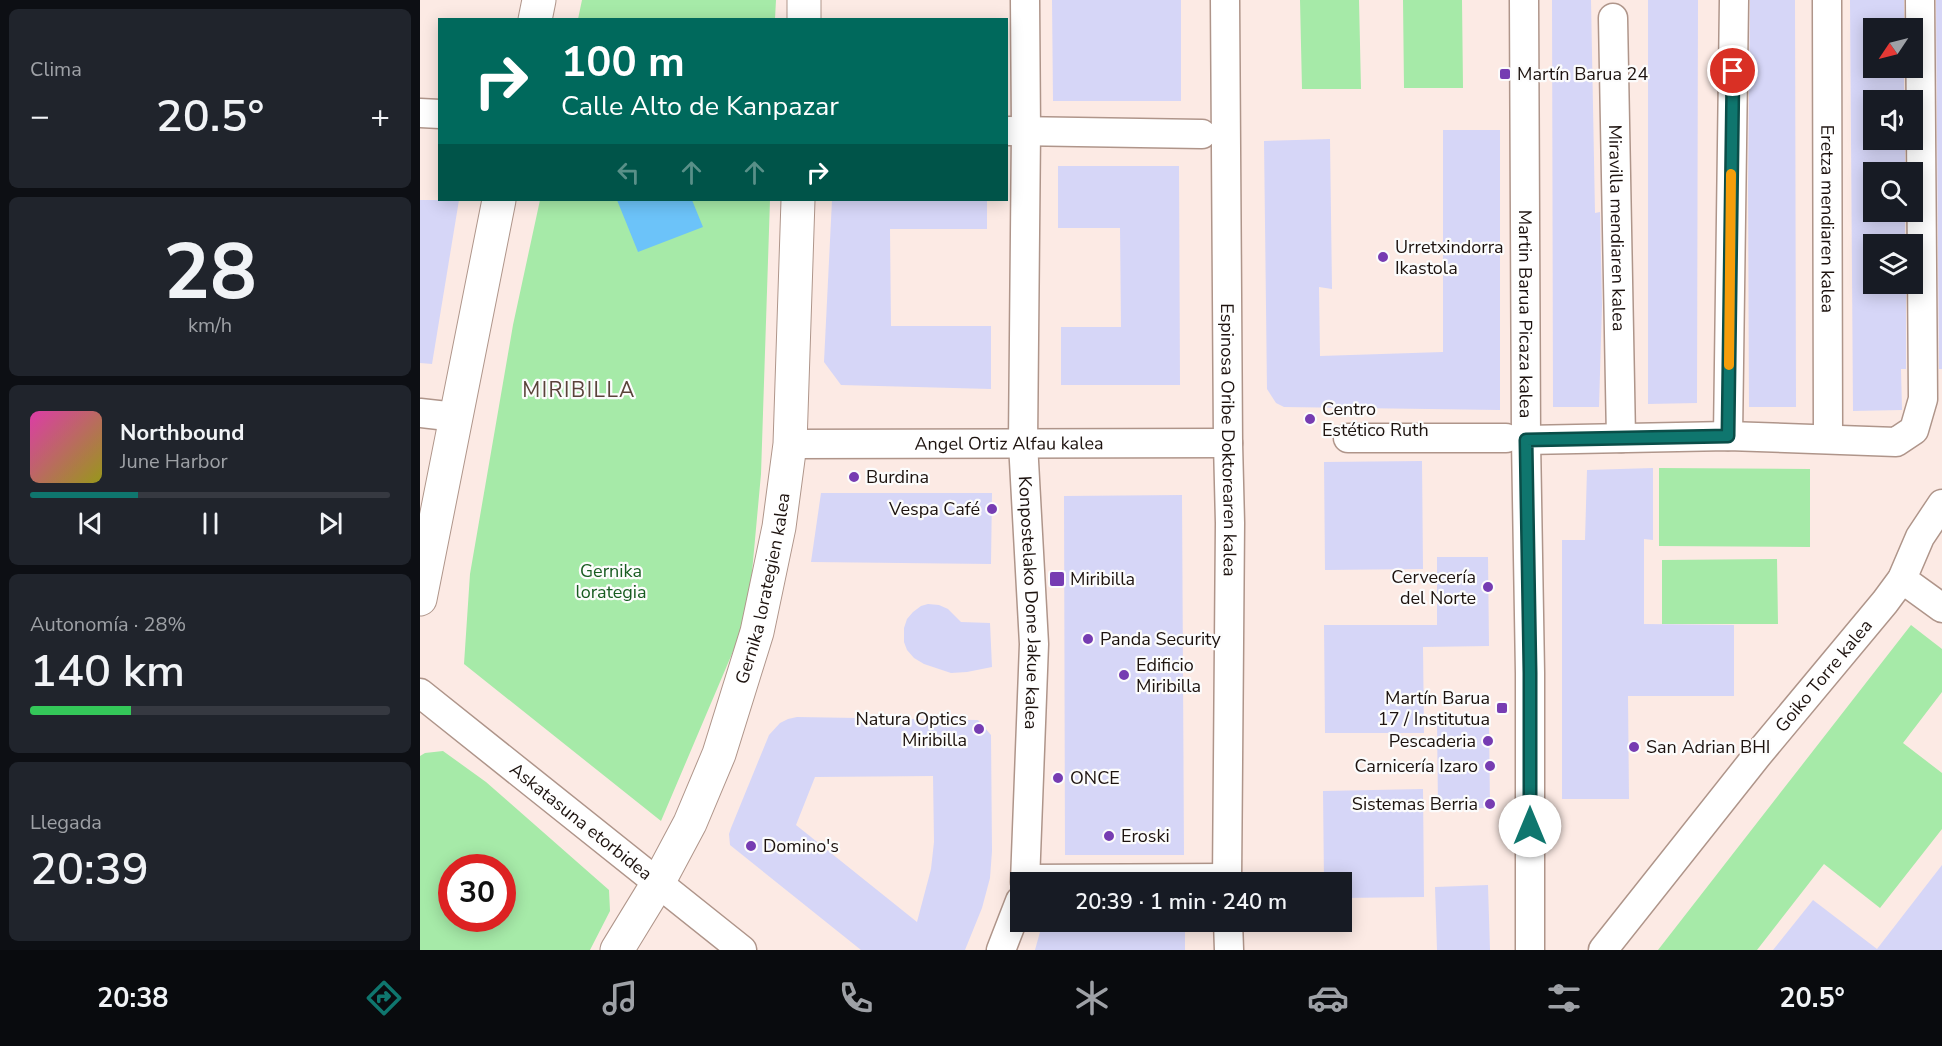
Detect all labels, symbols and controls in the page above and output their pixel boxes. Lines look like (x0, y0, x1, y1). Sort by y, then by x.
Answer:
north arrow (1863, 18, 1923, 78)
map controls (1863, 18, 1923, 294)
text: 100 m (561, 34, 685, 91)
icon: right (462, 42, 540, 120)
pin (1707, 45, 1758, 96)
icon: arrive (1716, 54, 1749, 87)
text: Clima (30, 56, 82, 83)
place label: Martín Barua 24 (1517, 62, 1648, 86)
marker: Martín Barua 24 (1498, 67, 1512, 81)
text: 20.5° (156, 86, 264, 147)
text: Calle Alto de Kanpazar (561, 88, 839, 125)
button: sound (1863, 90, 1923, 150)
text: − (30, 94, 50, 139)
text: + (370, 94, 390, 139)
street label: Miravilla mendiaren kalea (1603, 124, 1631, 332)
street label: Eretza mendiaren kalea (1815, 125, 1840, 313)
icon: left (612, 156, 645, 189)
icon: ahead (675, 156, 708, 189)
icon: ahead (738, 156, 771, 189)
icon: right (801, 156, 834, 189)
button: search (1863, 162, 1923, 222)
street label: Martin Barua Picaza kalea (1513, 210, 1538, 418)
text: 28 (163, 219, 257, 326)
button: layers (1863, 234, 1923, 294)
place label: Urretxindorra Ikastola (1395, 235, 1504, 280)
marker: Urretxindorra Ikastola (1376, 250, 1390, 264)
street label: Espinosa Oribe Doktorearen kalea (1215, 303, 1242, 577)
text: km/h (188, 312, 232, 339)
district label: MIRIBILLA (522, 376, 636, 404)
place label: Centro Estético Ruth (1322, 397, 1429, 442)
marker: Centro Estético Ruth (1303, 412, 1317, 426)
text: Northbound (120, 418, 244, 448)
street label: Angel Ortiz Alfau kalea (914, 431, 1104, 456)
text: June Harbor (120, 448, 228, 475)
place label: Burdina (866, 465, 929, 489)
marker: Burdina (847, 470, 861, 484)
street label: Konpostelako Done Jakue kalea (1013, 475, 1046, 730)
street label: Gernika lorategien kalea (729, 491, 795, 687)
place label: Vespa Café (888, 497, 980, 521)
marker: Vespa Café (985, 502, 999, 516)
icon: previous (74, 507, 107, 540)
icon: pause (194, 507, 227, 540)
icon: next (314, 507, 347, 540)
park label: Gernika lorategia (575, 559, 647, 604)
place label: Cervecería del Norte (1391, 565, 1476, 610)
place label: Miribilla (1070, 567, 1135, 591)
marker: Miribilla (1048, 570, 1066, 588)
marker: Cervecería del Norte (1481, 580, 1495, 594)
text: Autonomía · 28% (30, 611, 186, 638)
street label: Goiko Torre kalea (1770, 614, 1878, 737)
place label: Panda Security (1100, 627, 1221, 651)
marker: Panda Security (1081, 632, 1095, 646)
text: 140 km (30, 641, 185, 702)
place label: Edificio Miribilla (1136, 653, 1201, 698)
marker: Edificio Miribilla (1117, 668, 1131, 682)
place label: Martín Barua 17 / Institutua (1378, 686, 1490, 731)
marker: Martín Barua 17 / Institutua (1495, 701, 1509, 715)
place label: Natura Optics Miribilla (856, 707, 967, 752)
marker: Natura Optics Miribilla (972, 722, 986, 736)
place label: Pescaderia (1389, 729, 1476, 753)
marker: Pescaderia (1481, 734, 1495, 748)
place label: San Adrian BHI (1646, 735, 1770, 759)
marker: San Adrian BHI (1627, 740, 1641, 754)
place label: Carnicería Izaro (1355, 754, 1478, 778)
street label: Askatasuna etorbidea (505, 757, 657, 886)
marker: Carnicería Izaro (1483, 759, 1497, 773)
place label: ONCE (1070, 766, 1120, 790)
marker: ONCE (1051, 771, 1065, 785)
place label: Sistemas Berria (1352, 792, 1478, 816)
position arrow (1498, 794, 1562, 858)
marker: Sistemas Berria (1483, 797, 1497, 811)
text: Llegada (30, 809, 102, 836)
place label: Eroski (1121, 824, 1170, 848)
marker: Eroski (1102, 829, 1116, 843)
place label: Domino's (763, 834, 839, 858)
text: 20:39 (30, 839, 149, 900)
marker: Domino's (744, 839, 758, 853)
speed limit sign: 30 (438, 854, 516, 932)
text: 20:39 · 1 min · 240 m (1075, 887, 1287, 917)
icon: directions (363, 977, 405, 1019)
icon: music (599, 977, 641, 1019)
icon: phone (835, 977, 877, 1019)
icon: climate (1071, 977, 1113, 1019)
icon: car (1307, 977, 1349, 1019)
icon: filters (1543, 977, 1585, 1019)
text: 20:38 (97, 980, 169, 1017)
text: 20.5° (1779, 980, 1845, 1017)

